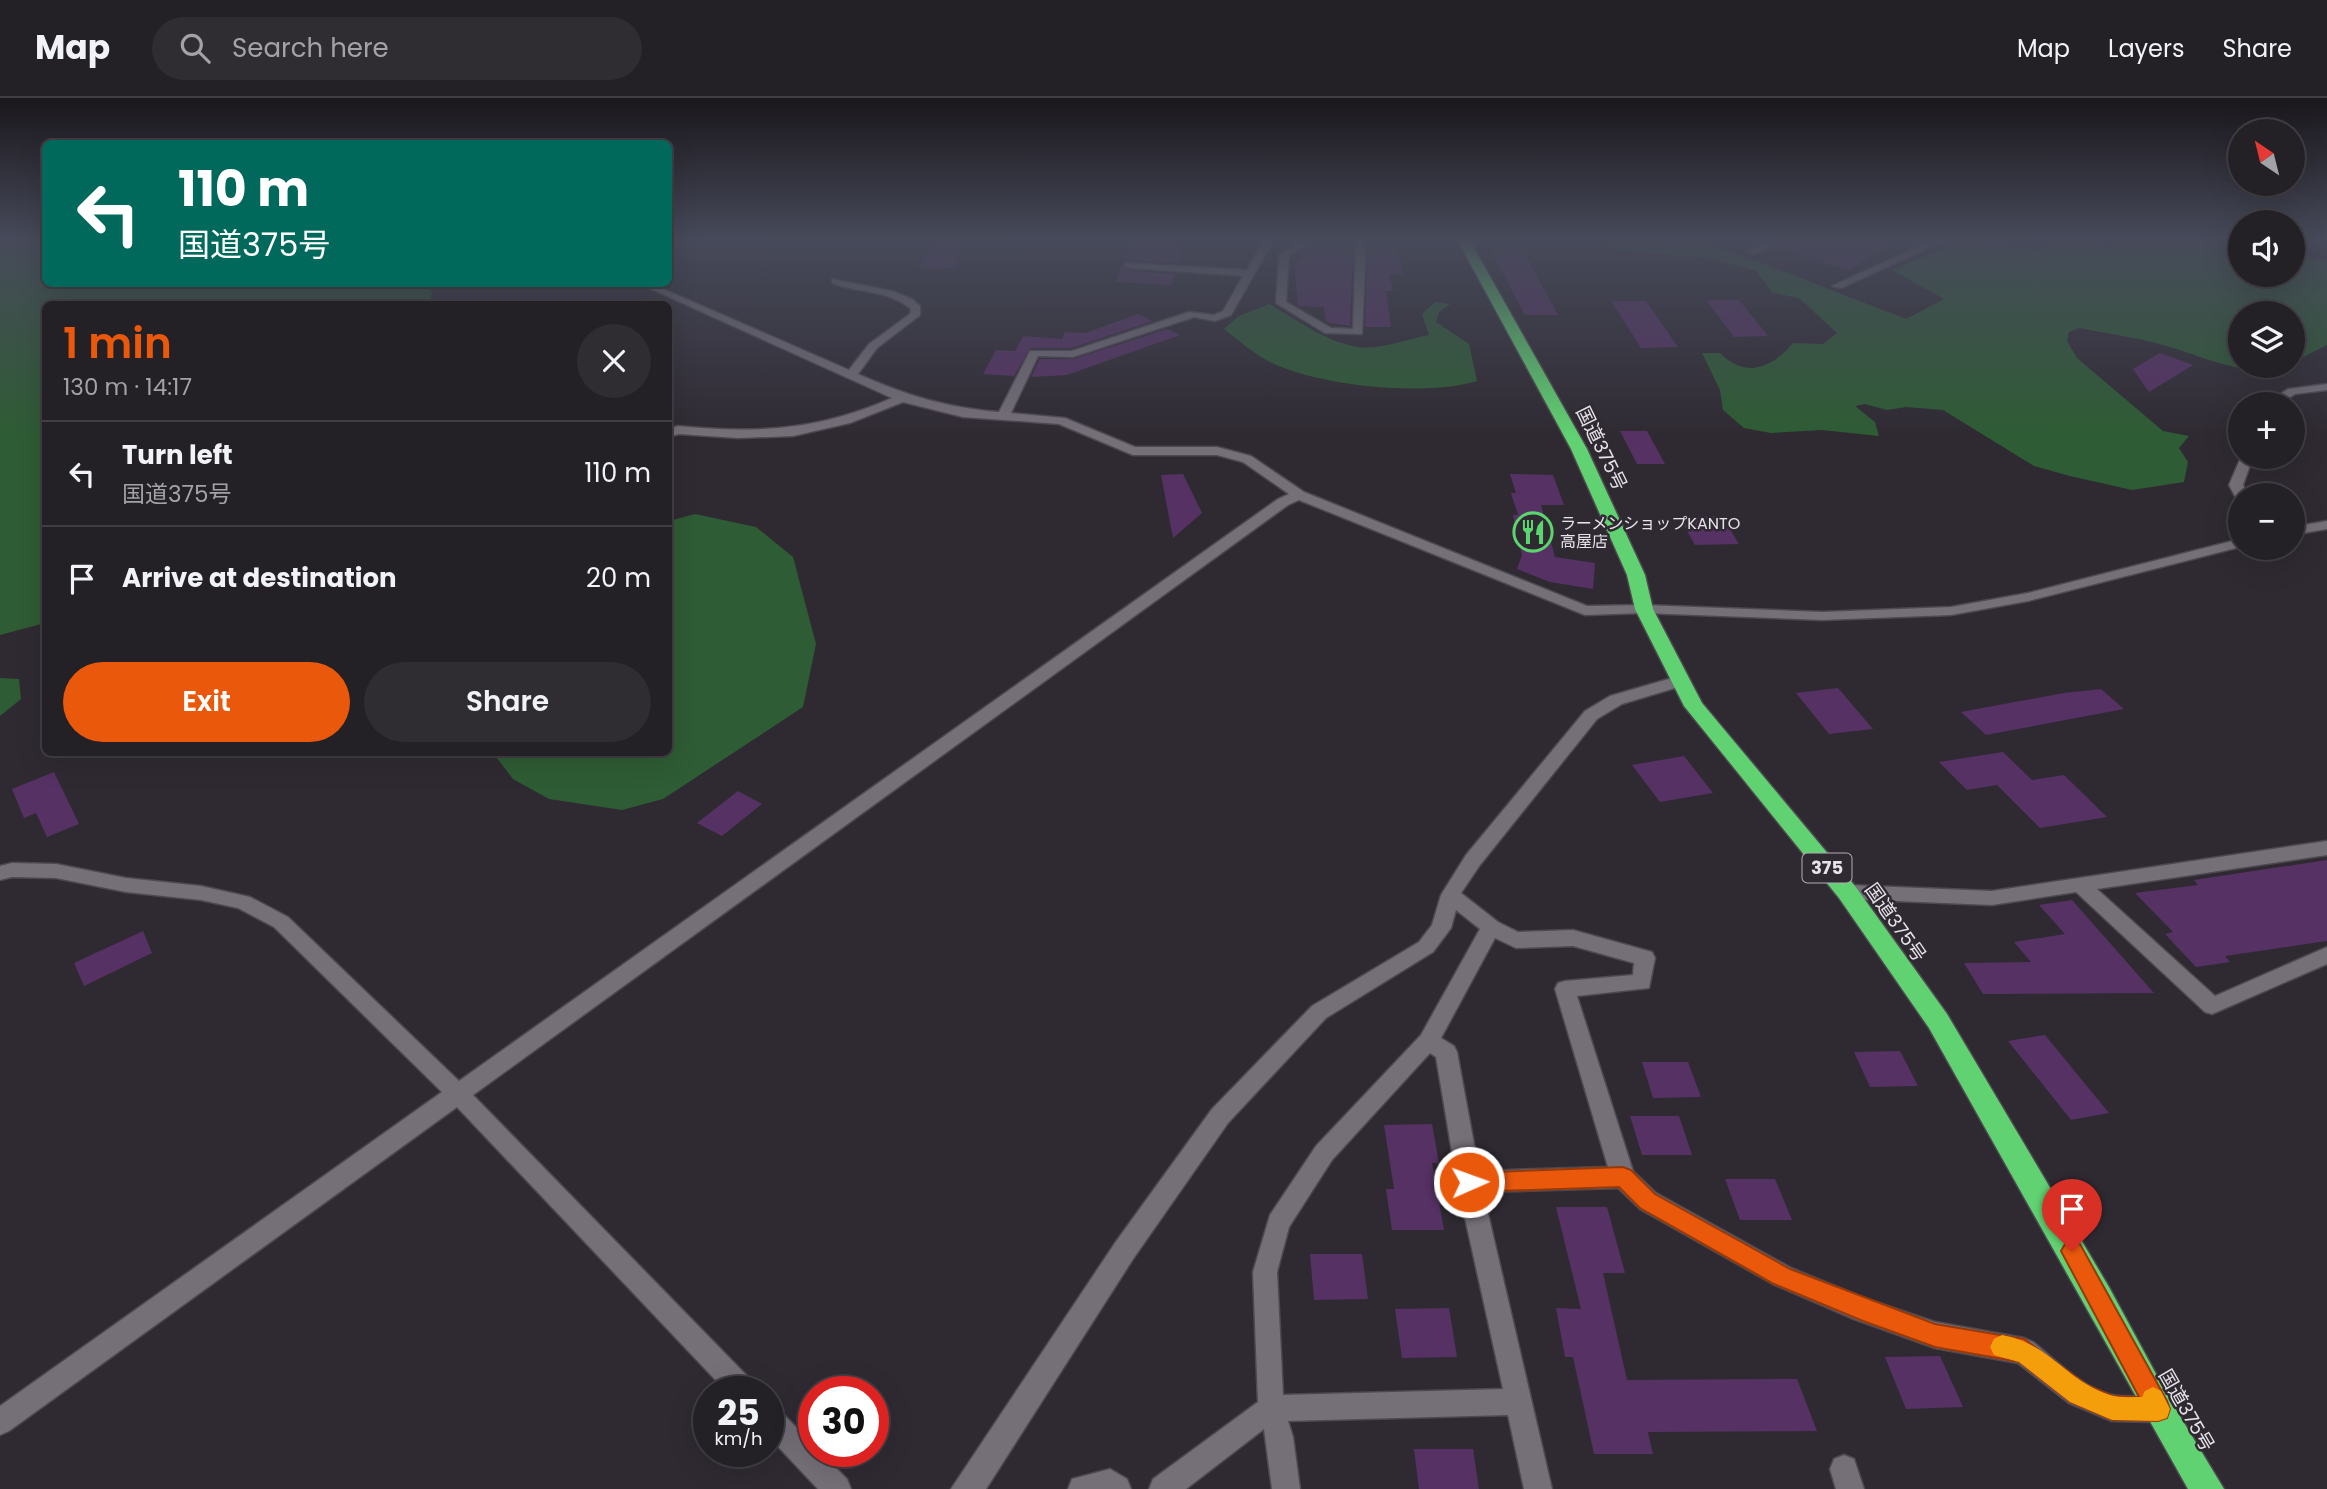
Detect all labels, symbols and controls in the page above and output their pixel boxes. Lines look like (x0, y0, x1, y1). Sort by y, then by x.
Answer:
search box (152, 17, 642, 80)
text: Map (35, 24, 110, 71)
icon: search (176, 29, 214, 67)
text: Search here (232, 30, 389, 66)
text: Map (2017, 32, 2070, 65)
text: Layers (2108, 32, 2184, 65)
text: Share (2222, 32, 2292, 65)
north arrow (2228, 119, 2305, 196)
map controls (2228, 119, 2305, 560)
text: 110 m (178, 155, 309, 223)
icon: left (63, 168, 154, 259)
button: sound (2228, 210, 2305, 287)
text: 国道375号 (178, 222, 330, 267)
button: layers (2228, 301, 2305, 378)
text: 1 min (63, 314, 172, 373)
button: close (577, 324, 651, 398)
text: 130 m · 14:17 (63, 371, 192, 403)
button: + (2228, 392, 2305, 469)
street label: 国道375号 (1570, 402, 1634, 495)
text: Turn left (122, 437, 233, 473)
icon: left (63, 455, 101, 493)
text: 110 m (584, 455, 651, 491)
text: 国道375号 (122, 478, 232, 510)
button: − (2228, 483, 2305, 560)
restaurant icon: ラーメンショップKANTO 高屋店 (1512, 511, 1554, 553)
place label: ラーメンショップKANTO 高屋店 (1560, 512, 1740, 553)
icon: arrive (63, 560, 101, 598)
text: Arrive at destination (122, 560, 397, 596)
text: 20 m (586, 560, 651, 596)
button: Exit (63, 662, 350, 742)
button: Share (364, 662, 651, 742)
road number: 375 (1802, 854, 1852, 882)
street label: 国道375号 (1859, 877, 1933, 967)
position arrow (1432, 1145, 1506, 1219)
pin (2042, 1179, 2102, 1251)
icon: arrive (2053, 1190, 2091, 1228)
street label: 国道375号 (2152, 1364, 2221, 1456)
speed limit sign: 30 (798, 1376, 889, 1467)
text: 25 (717, 1388, 760, 1437)
text: km/h (715, 1426, 762, 1451)

